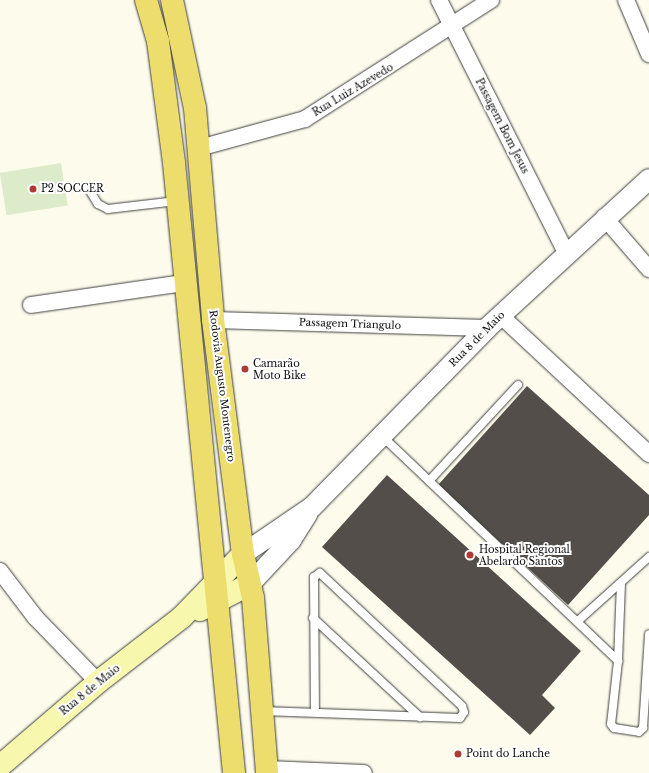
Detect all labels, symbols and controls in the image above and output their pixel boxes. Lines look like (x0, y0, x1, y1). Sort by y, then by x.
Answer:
street label: Rua Luiz Azevedo (310, 61, 396, 119)
street label: Passagem Bom Jesus (473, 76, 531, 176)
place label: P2 SOCCER (41, 183, 104, 195)
marker: P2 SOCCER (28, 184, 38, 194)
street label: Rodovia Augusto Montenegro (207, 309, 237, 463)
street label: Rua 8 de Maio (447, 309, 507, 369)
street label: Passagem Triangulo (299, 316, 401, 332)
place label: Camarão Moto Bike (253, 357, 306, 380)
marker: Camarão Moto Bike (240, 364, 250, 374)
place label: Hospital Regional Abelardo Santos (479, 543, 570, 566)
marker: Hospital Regional Abelardo Santos (464, 549, 476, 561)
street label: Rua 8 de Maio (58, 662, 122, 718)
place label: Point do Lanche (466, 748, 550, 760)
marker: Point do Lanche (453, 749, 463, 759)

